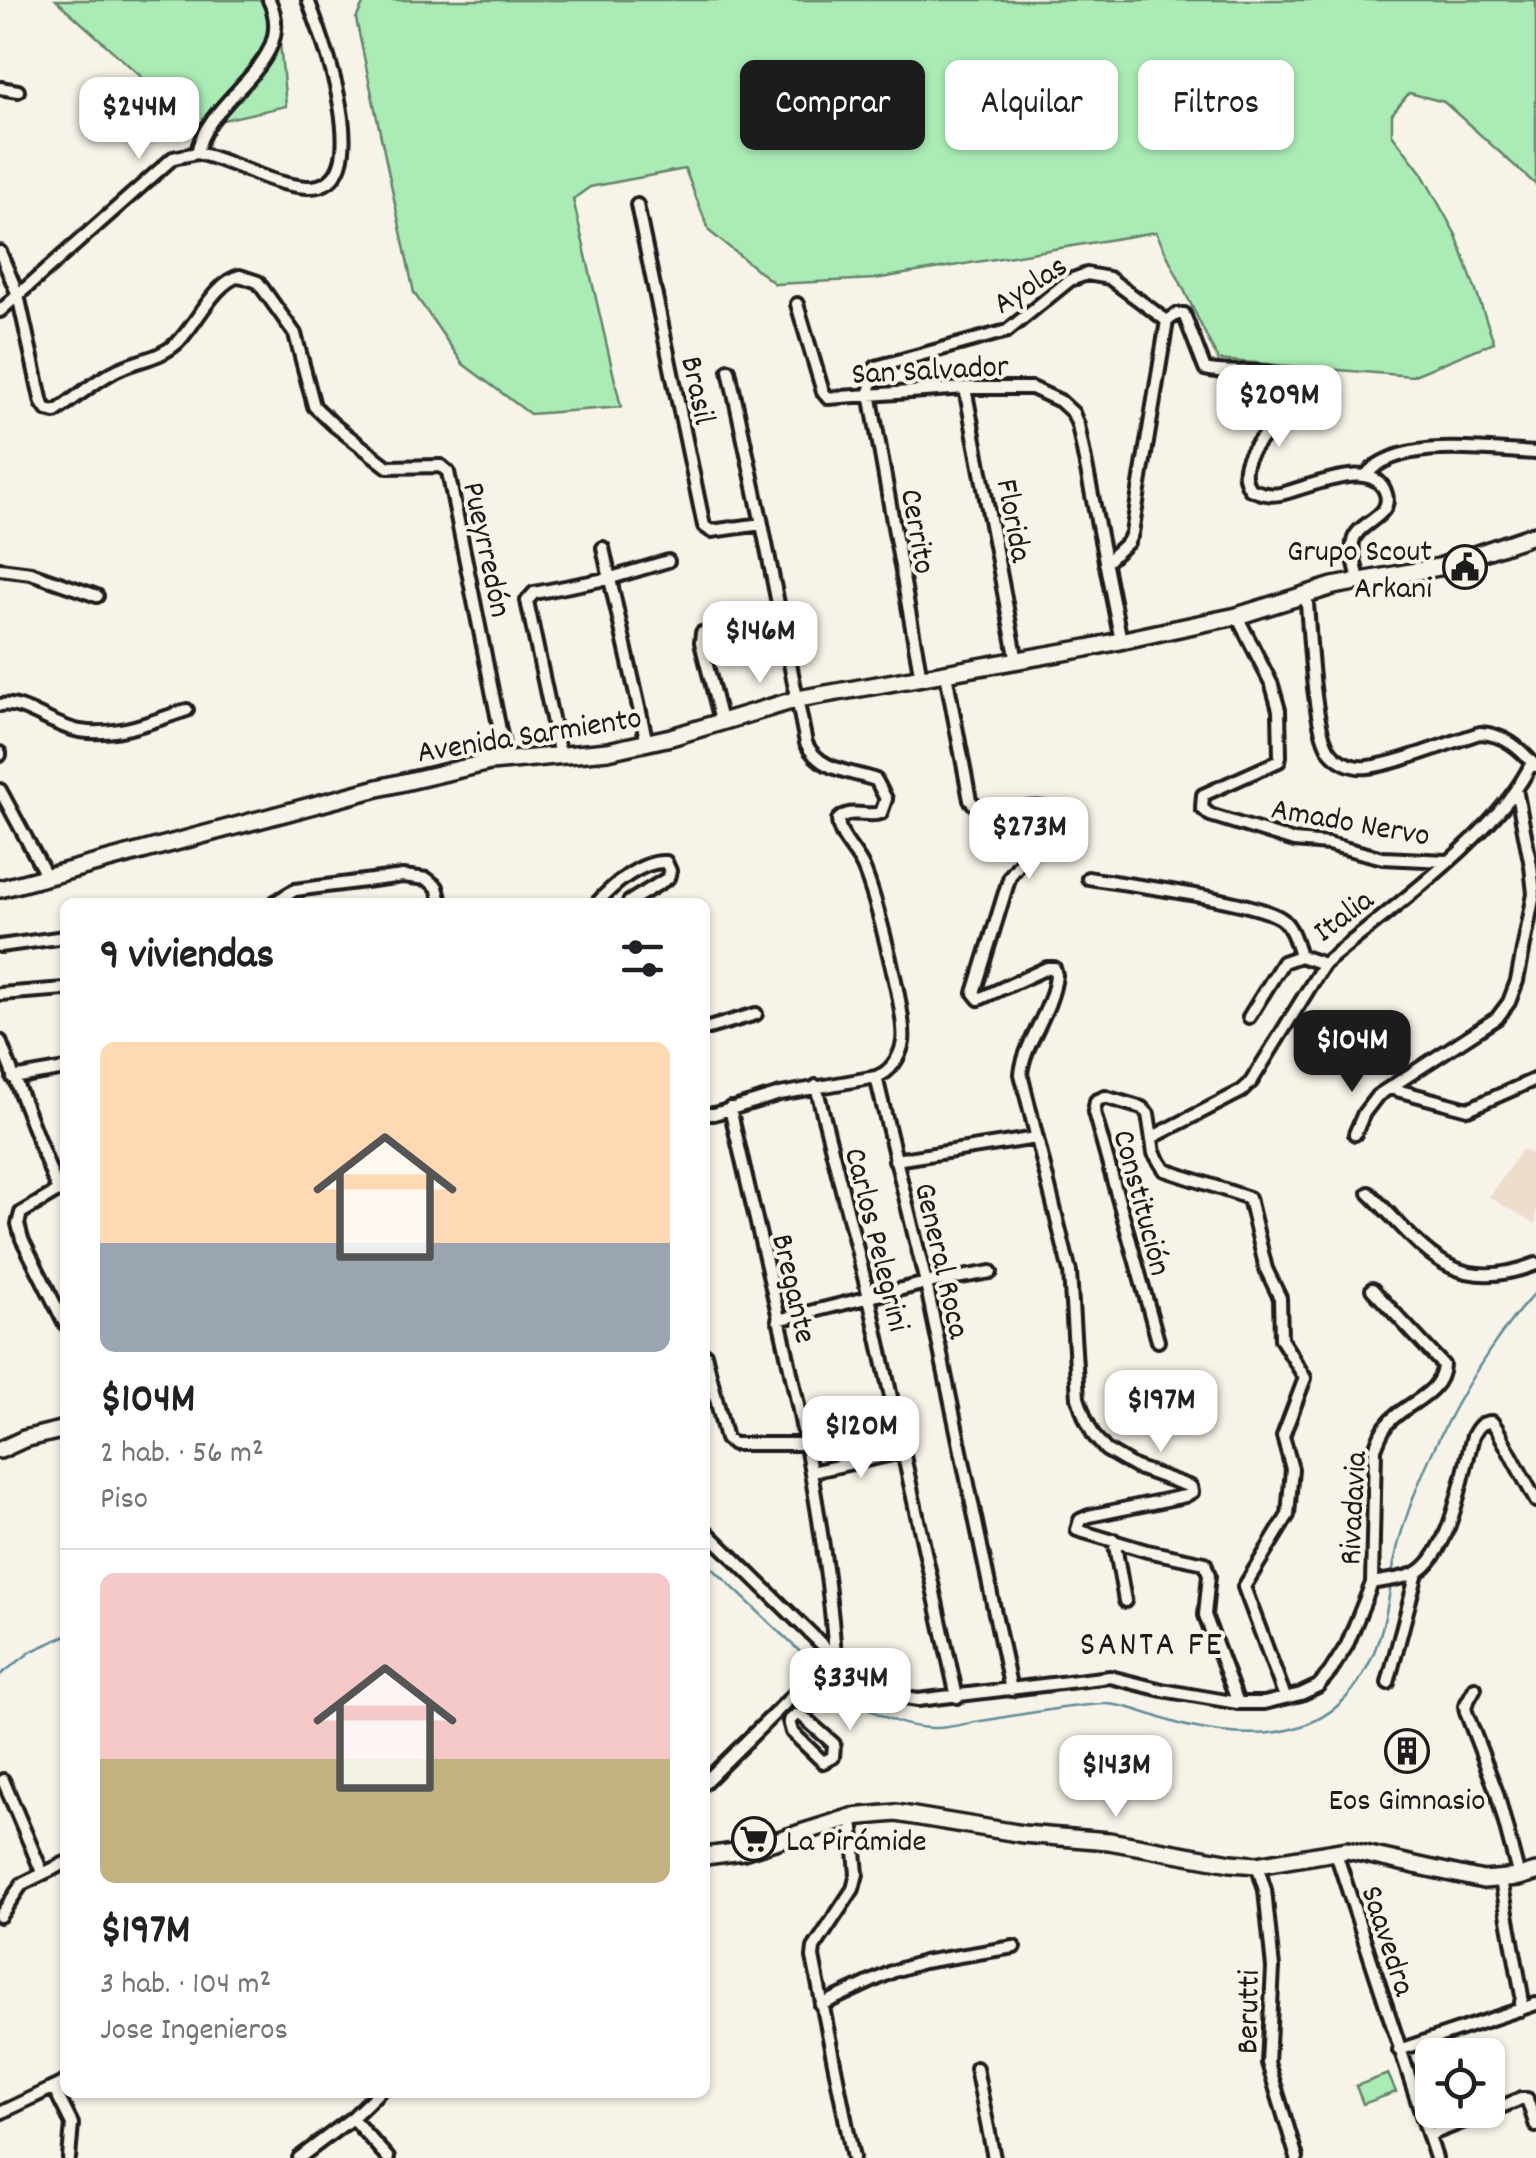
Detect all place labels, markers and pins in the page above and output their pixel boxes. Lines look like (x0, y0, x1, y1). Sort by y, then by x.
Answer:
pin: $244M (69, 77, 209, 162)
pin: $209M (1209, 365, 1349, 450)
place label: Grupo Scout Arkani (1287, 531, 1432, 614)
public building icon: Grupo Scout Arkani (1442, 544, 1488, 590)
pin: $146M (690, 601, 830, 686)
pin: $273M (959, 797, 1099, 882)
pin: $104M (1282, 1010, 1422, 1095)
pin: $197M (1091, 1370, 1231, 1455)
pin: $120M (791, 1396, 931, 1481)
pin: $334M (780, 1648, 920, 1733)
building icon: Eos Gimnasio (1384, 1728, 1430, 1774)
pin: $143M (1046, 1735, 1186, 1820)
place label: Eos Gimnasio (1329, 1780, 1485, 1826)
supermarket icon: La Pirámide (731, 1816, 777, 1862)
place label: La Pirámide (786, 1821, 927, 1867)

